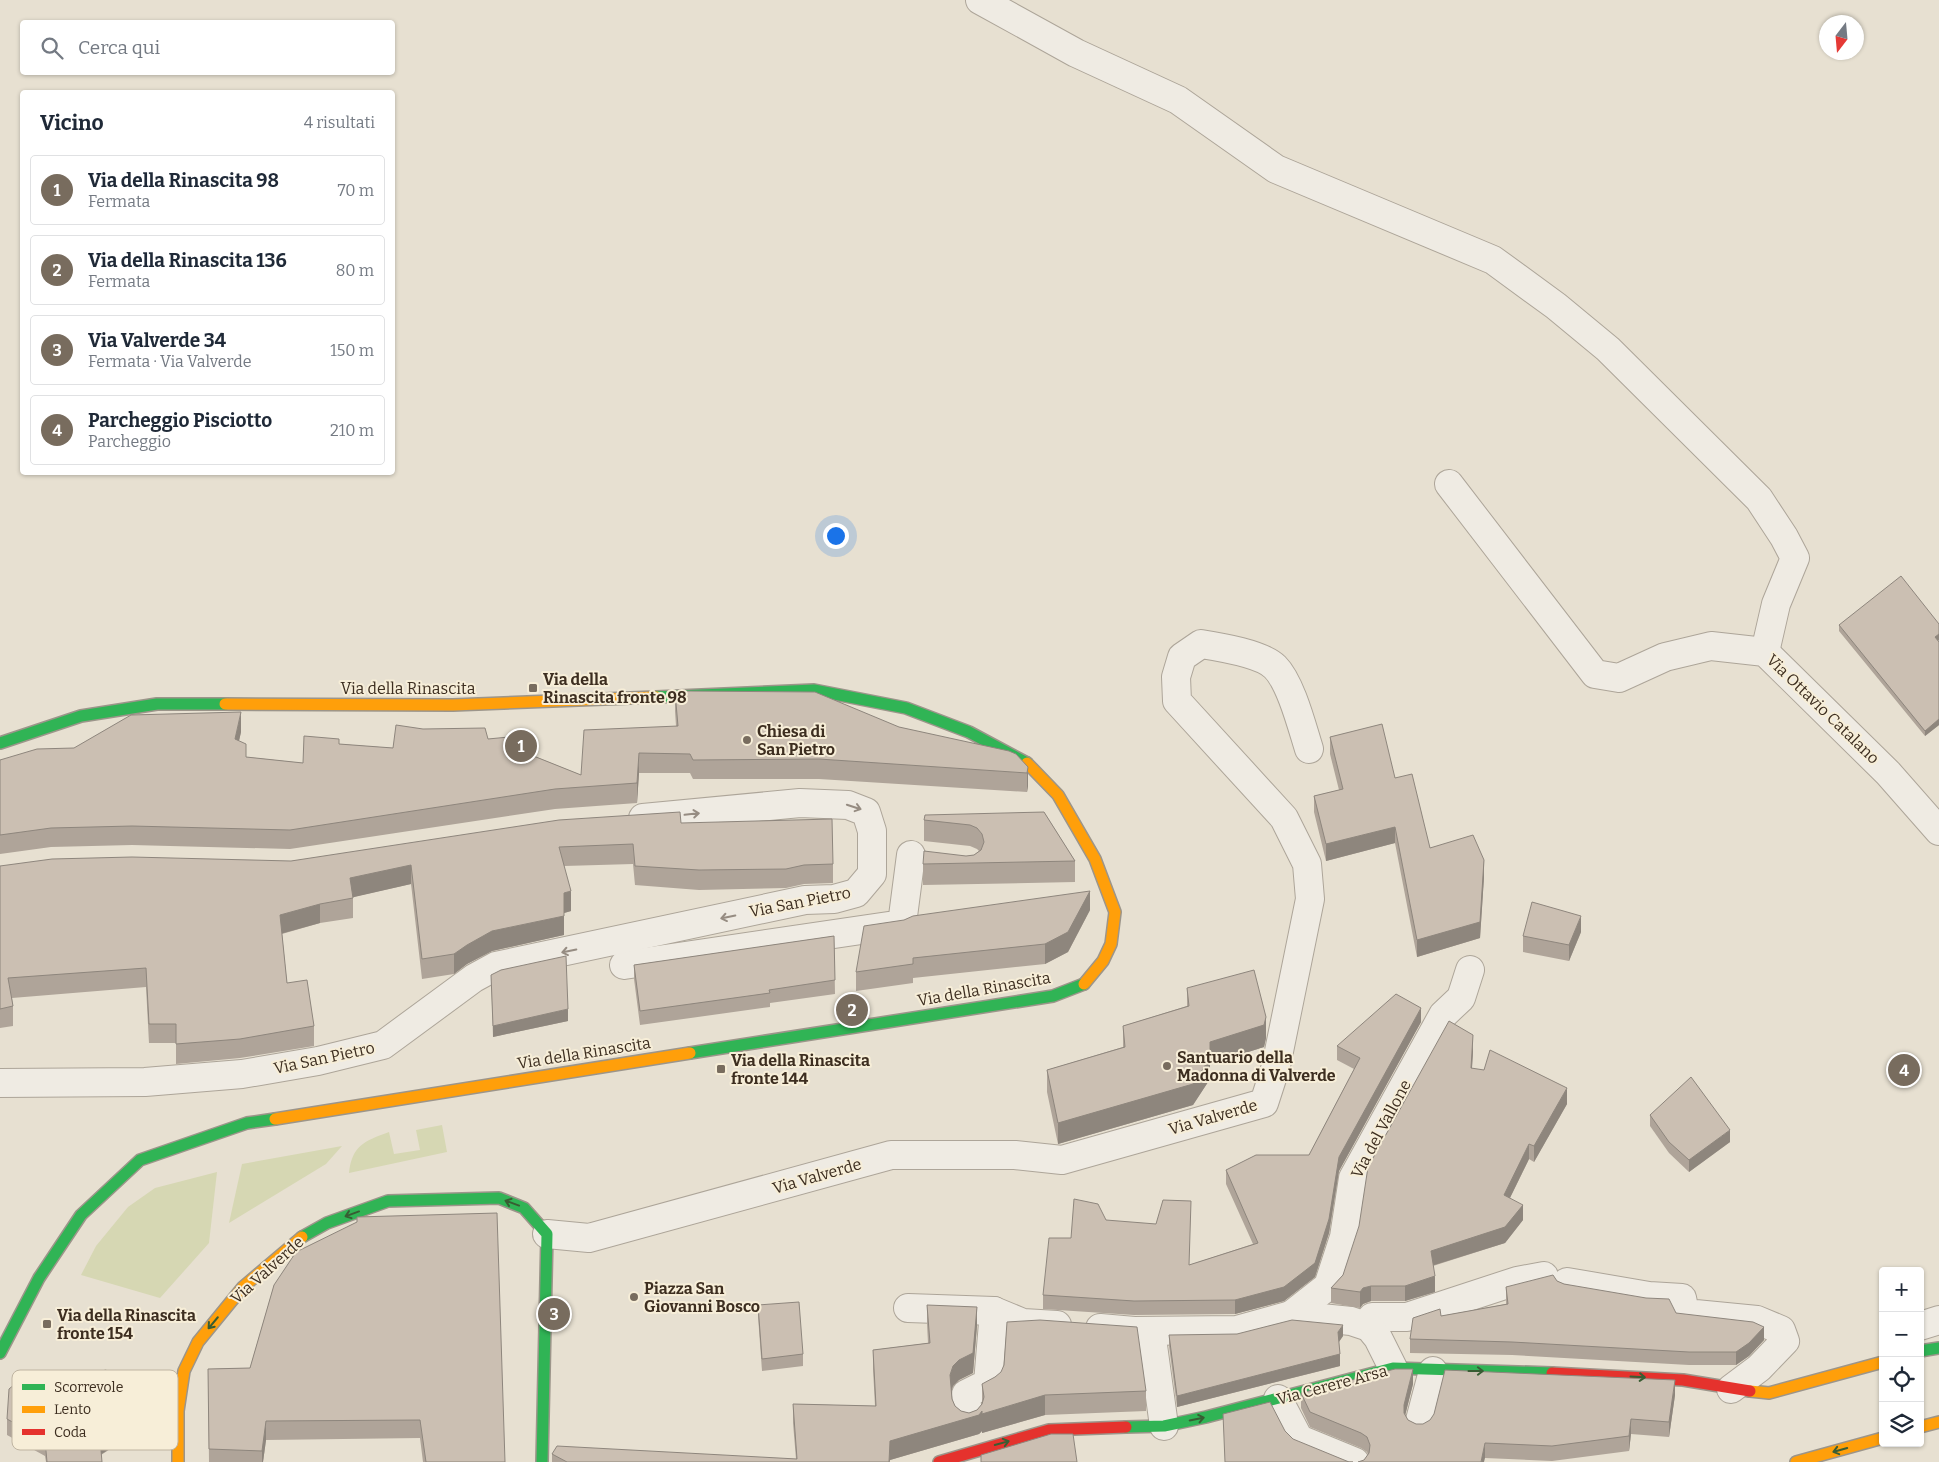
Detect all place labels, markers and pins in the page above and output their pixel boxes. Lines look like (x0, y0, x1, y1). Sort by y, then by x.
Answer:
place label: Via della Rinascita fronte 98 (543, 670, 687, 707)
marker: Via della Rinascita fronte 98 (527, 682, 539, 694)
place label: Chiesa di San Pietro (757, 722, 835, 759)
pin: 1 (505, 727, 537, 765)
marker: Chiesa di San Pietro (741, 734, 753, 746)
pin: 2 (836, 991, 868, 1029)
place label: Santuario della Madonna di Valverde (1177, 1048, 1336, 1085)
place label: Via della Rinascita fronte 144 (731, 1051, 870, 1088)
pin: 4 (1888, 1051, 1920, 1089)
marker: Santuario della Madonna di Valverde (1161, 1060, 1173, 1072)
marker: Via della Rinascita fronte 144 (715, 1063, 727, 1075)
place label: Piazza San Giovanni Bosco (644, 1279, 760, 1316)
marker: Piazza San Giovanni Bosco (628, 1291, 640, 1303)
pin: 3 (538, 1295, 570, 1333)
place label: Via della Rinascita fronte 154 (57, 1306, 196, 1343)
marker: Via della Rinascita fronte 154 (41, 1318, 53, 1330)

